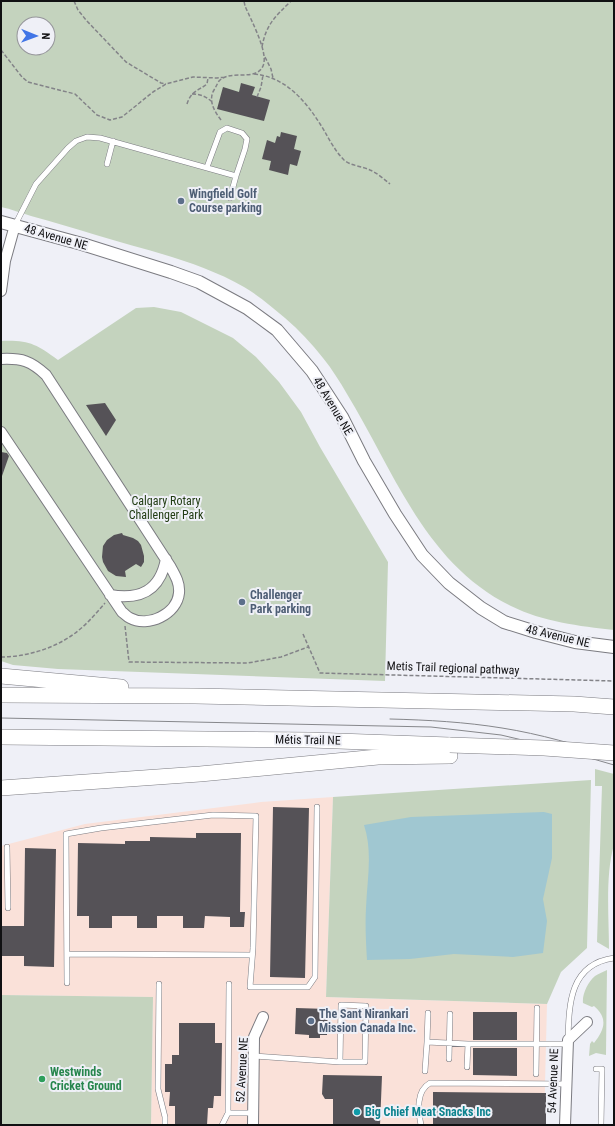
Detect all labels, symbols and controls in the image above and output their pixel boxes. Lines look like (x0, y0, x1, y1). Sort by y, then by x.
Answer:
north arrow (16, 16, 56, 56)
text: N (39, 33, 52, 40)
place label: Wingfield Golf Course parking (189, 187, 262, 215)
marker: Wingfield Golf Course parking (176, 196, 186, 206)
street label: 48 Avenue NE (23, 221, 89, 253)
street label: 48 Avenue NE (310, 374, 356, 438)
park label: Calgary Rotary Challenger Park (129, 494, 204, 522)
place label: Challenger Park parking (250, 588, 311, 616)
marker: Challenger Park parking (237, 597, 247, 607)
street label: 48 Avenue NE (525, 622, 591, 650)
street label: Metis Trail regional pathway (386, 659, 520, 677)
street label: Métis Trail NE (275, 732, 341, 748)
place label: The Sant Nirankari Mission Canada Inc. (319, 1007, 416, 1035)
marker: The Sant Nirankari Mission Canada Inc. (306, 1016, 316, 1026)
street label: 52 Avenue NE (233, 1037, 251, 1103)
street label: 54 Avenue NE (545, 1048, 561, 1114)
place label: Westwinds Cricket Ground (50, 1065, 122, 1093)
marker: Westwinds Cricket Ground (37, 1074, 47, 1084)
place label: Big Chief Meat Snacks Inc (365, 1105, 491, 1119)
marker: Big Chief Meat Snacks Inc (352, 1107, 362, 1117)

